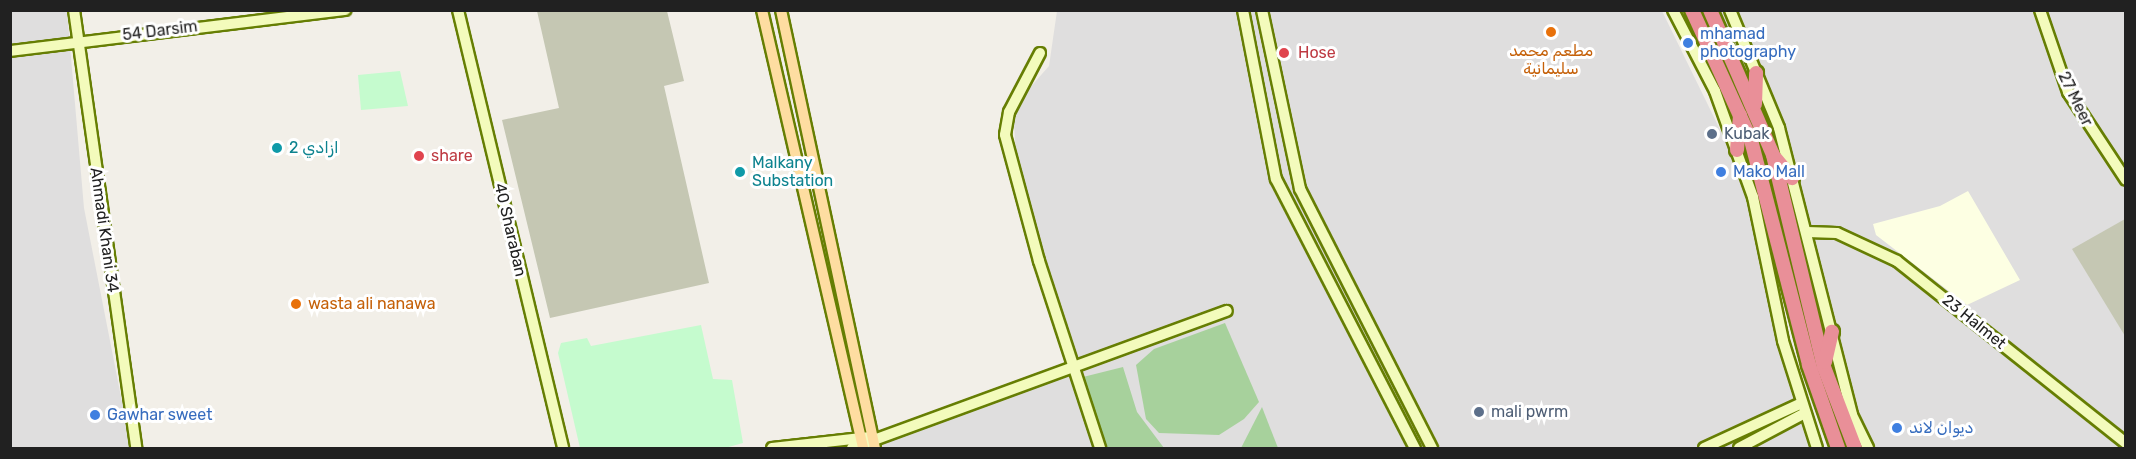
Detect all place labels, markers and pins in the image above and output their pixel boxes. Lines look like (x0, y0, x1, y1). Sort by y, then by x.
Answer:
place label: mhamad photography (1700, 24, 1796, 62)
marker: مطعم محمد سليمانية (1544, 25, 1558, 39)
marker: mhamad photography (1681, 36, 1695, 50)
place label: مطعم محمد سليمانية (1509, 41, 1593, 79)
place label: Hose (1298, 43, 1336, 63)
marker: Hose (1275, 44, 1293, 62)
place label: Kubak (1724, 124, 1770, 144)
marker: Kubak (1705, 127, 1719, 141)
place label: ازادي 2 (289, 138, 339, 158)
marker: ازادي 2 (270, 141, 284, 155)
place label: share (431, 146, 473, 166)
marker: share (412, 149, 426, 163)
place label: Malkany Substation (752, 153, 833, 191)
place label: Mako Mall (1733, 162, 1805, 182)
marker: Malkany Substation (733, 165, 747, 179)
marker: Mako Mall (1714, 165, 1728, 179)
place label: wasta ali nanawa (308, 294, 436, 314)
marker: wasta ali nanawa (289, 297, 303, 311)
place label: mali pwrm (1491, 402, 1568, 422)
place label: Gawhar sweet (107, 405, 213, 425)
marker: mali pwrm (1472, 405, 1486, 419)
marker: Gawhar sweet (88, 408, 102, 422)
place label: دیوان لاند (1909, 418, 1973, 438)
marker: دیوان لاند (1890, 421, 1904, 435)

